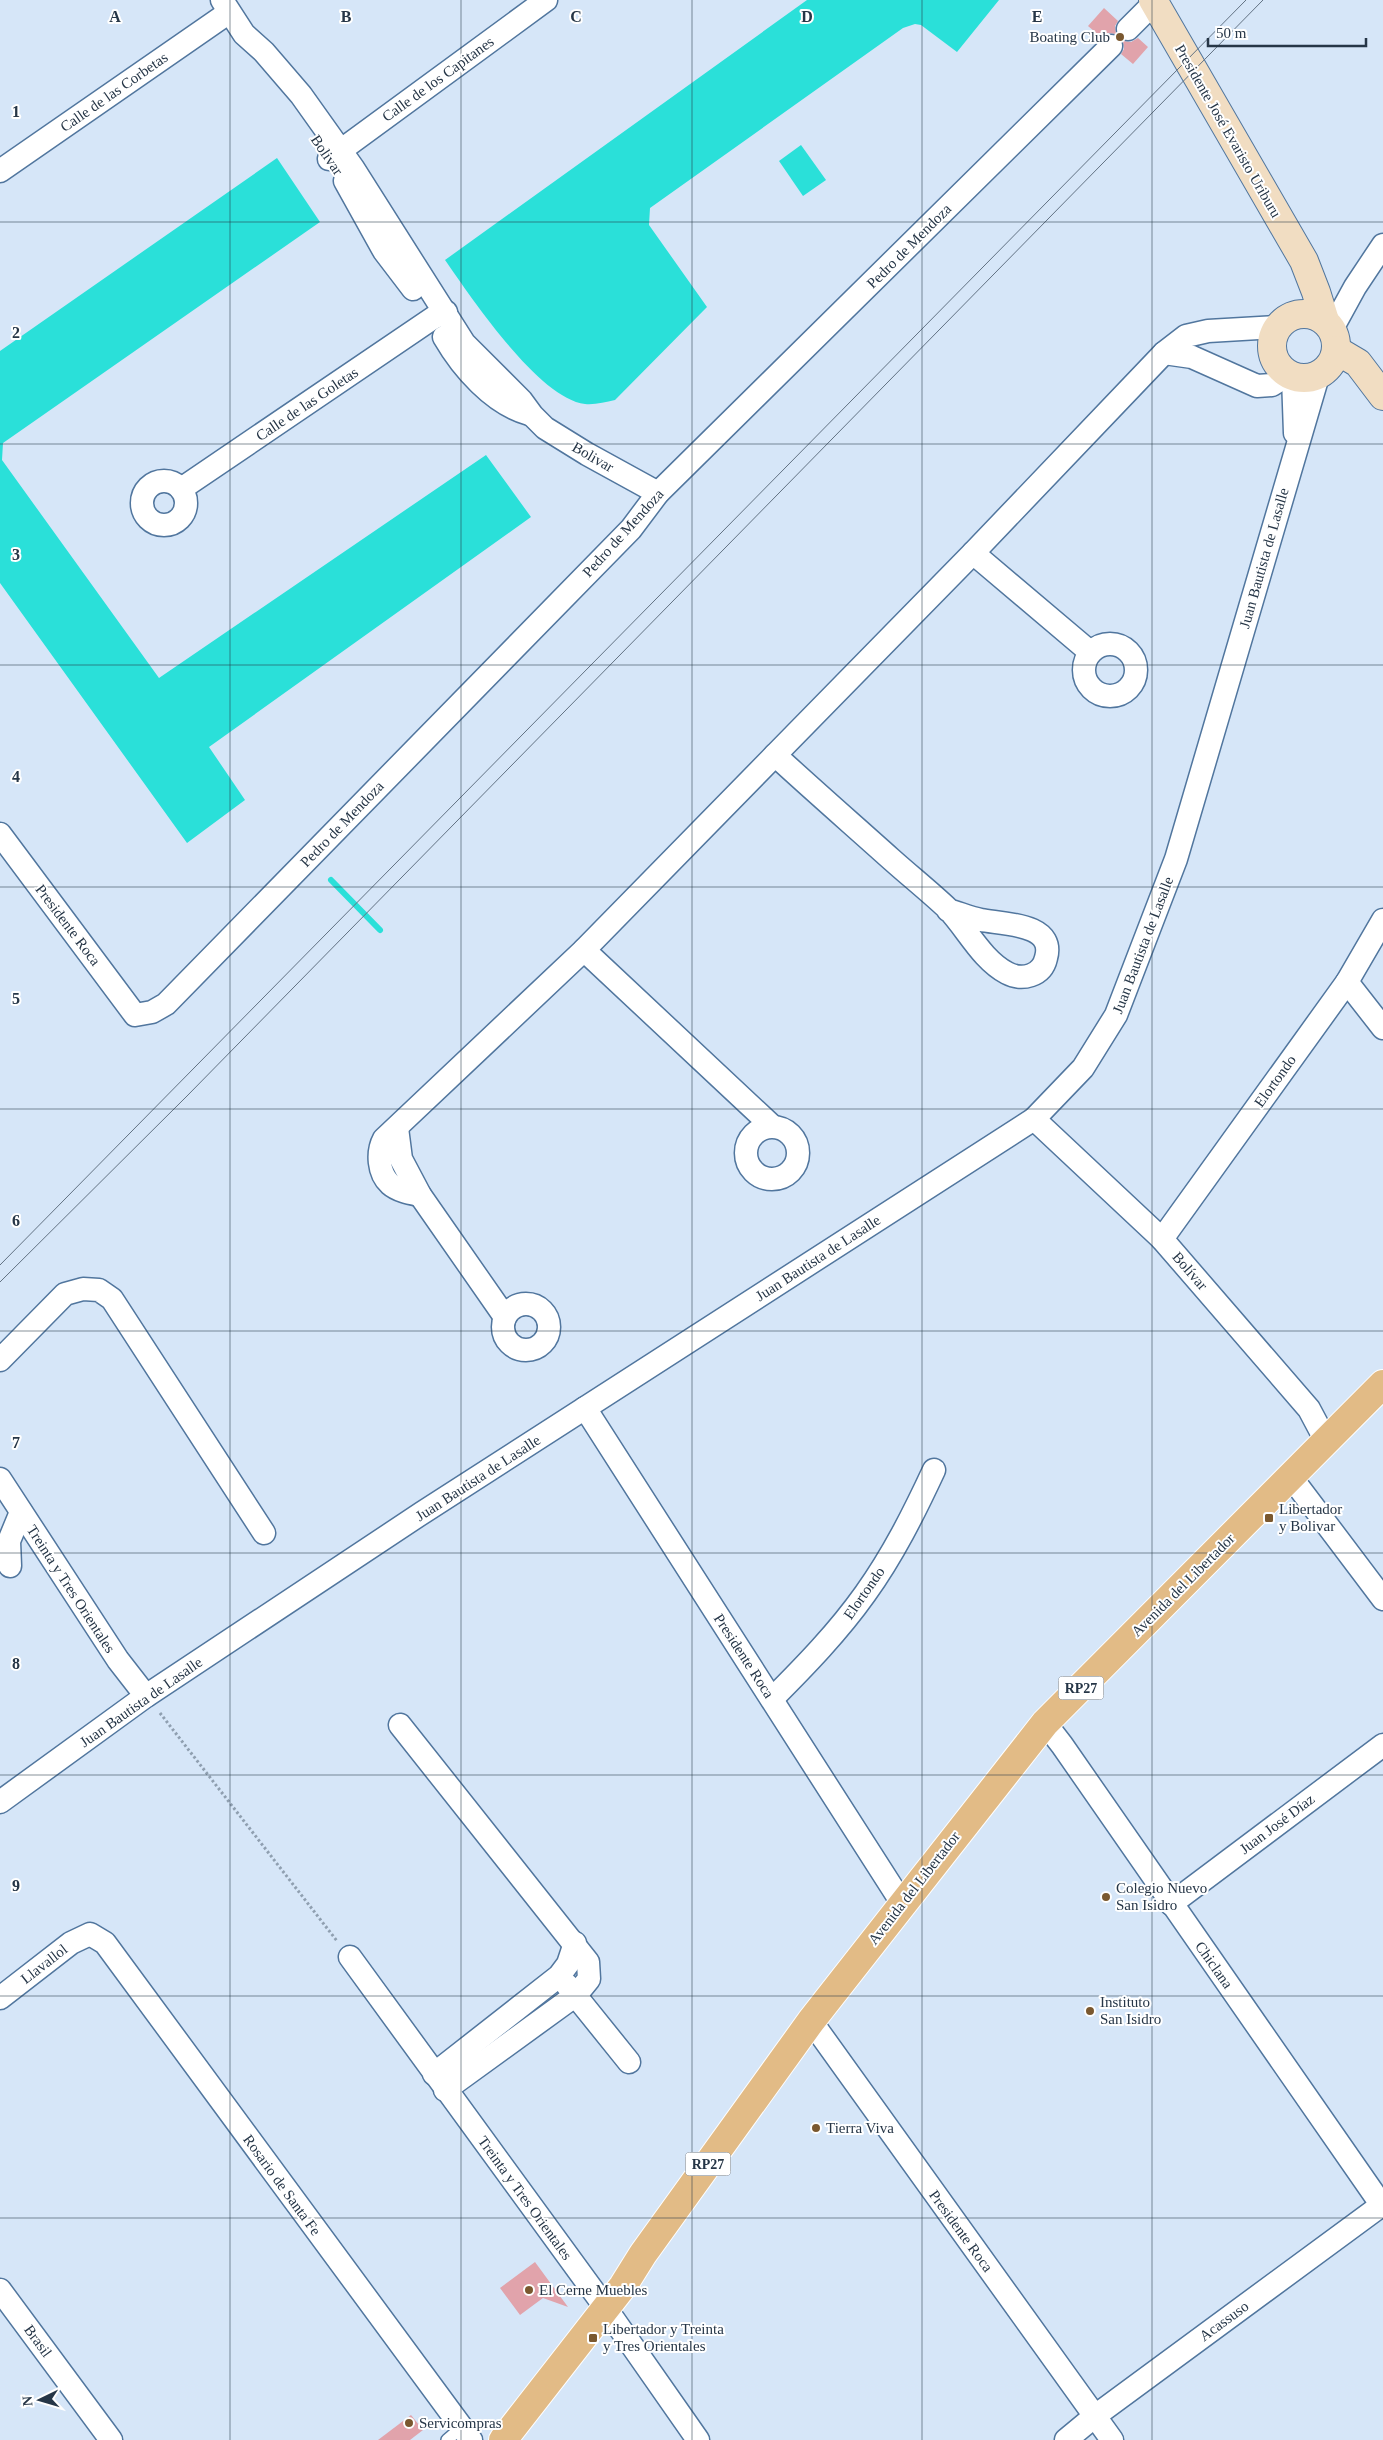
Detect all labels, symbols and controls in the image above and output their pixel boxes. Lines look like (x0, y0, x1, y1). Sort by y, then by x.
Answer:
text: A (109, 8, 121, 25)
text: B (341, 8, 352, 25)
text: C (570, 8, 582, 25)
text: D (801, 8, 813, 25)
text: E (1032, 8, 1042, 25)
scale bar (1208, 15, 1366, 47)
text: 50 m (1216, 25, 1247, 41)
place label: Boating Club (1030, 29, 1110, 45)
marker: Boating Club (1114, 31, 1126, 43)
street label: Calle de los Capitanes (379, 33, 497, 125)
street label: Presidente José Evaristo Uriburu (1172, 42, 1284, 221)
street label: Calle de las Corbetas (57, 49, 171, 135)
text: 1 (12, 103, 20, 120)
street label: Bolivar (308, 132, 346, 178)
street label: Pedro de Mendoza (864, 200, 955, 291)
text: 2 (12, 324, 20, 341)
street label: Calle de las Goletas (253, 364, 361, 444)
street label: Bolivar (570, 439, 616, 475)
street label: Pedro de Mendoza (579, 486, 667, 580)
street label: Juan Bautista de Lasalle (1236, 486, 1292, 630)
text: 3 (12, 546, 20, 563)
text: 4 (12, 768, 20, 785)
street label: Pedro de Mendoza (297, 778, 387, 870)
street label: Juan Bautista de Lasalle (1109, 874, 1177, 1016)
street label: Presidente Roca (32, 881, 104, 969)
text: 5 (12, 990, 20, 1007)
street label: Elortondo (1251, 1052, 1299, 1110)
text: 6 (12, 1212, 20, 1229)
street label: Juan Bautista de Lasalle (753, 1212, 884, 1304)
street label: Bolívar (1169, 1249, 1211, 1293)
street label: Juan Bautista de Lasalle (413, 1432, 544, 1524)
text: 7 (12, 1434, 20, 1451)
place label: Libertador y Bolivar (1279, 1501, 1342, 1534)
marker: Libertador y Bolivar (1263, 1512, 1275, 1524)
street label: Treinta y Tres Orientales (24, 1522, 118, 1656)
street label: Avenida del Libertador (1128, 1530, 1238, 1640)
street label: Elortondo (840, 1564, 888, 1622)
street label: Presidente Roca (711, 1611, 777, 1701)
street label: Juan Bautista de Lasalle (77, 1654, 205, 1750)
text: 8 (12, 1655, 20, 1672)
road number: RP27 (1058, 1676, 1104, 1700)
street label: Juan José Díaz (1237, 1791, 1318, 1857)
street label: Avenida del Libertador (865, 1828, 963, 1948)
text: 9 (12, 1877, 20, 1894)
place label: Colegio Nuevo San Isidro (1116, 1880, 1207, 1913)
marker: Colegio Nuevo San Isidro (1100, 1891, 1112, 1903)
street label: Chiclana (1192, 1939, 1236, 1992)
street label: Llavallol (18, 1941, 70, 1987)
place label: Instituto San Isidro (1100, 1994, 1161, 2027)
marker: Instituto San Isidro (1084, 2005, 1096, 2017)
place label: Tierra Viva (826, 2120, 894, 2136)
marker: Tierra Viva (810, 2122, 822, 2134)
street label: Rosario de Santa Fe (240, 2132, 324, 2239)
street label: Treinta y Tres Orientales (475, 2133, 575, 2263)
road number: RP27 (686, 2152, 730, 2176)
street label: Presidente Roca (926, 2187, 996, 2275)
place label: El Cerne Muebles (539, 2282, 647, 2298)
marker: El Cerne Muebles (523, 2284, 535, 2296)
street label: Acassuso (1196, 2298, 1252, 2344)
place label: Libertador y Treinta y Tres Orientales (603, 2321, 724, 2354)
street label: Brasil (21, 2322, 55, 2360)
marker: Libertador y Treinta y Tres Orientales (587, 2332, 599, 2344)
north arrow (15, 2375, 65, 2425)
text: N (20, 2395, 35, 2407)
place label: Servicompras (419, 2415, 502, 2431)
marker: Servicompras (403, 2417, 415, 2429)

